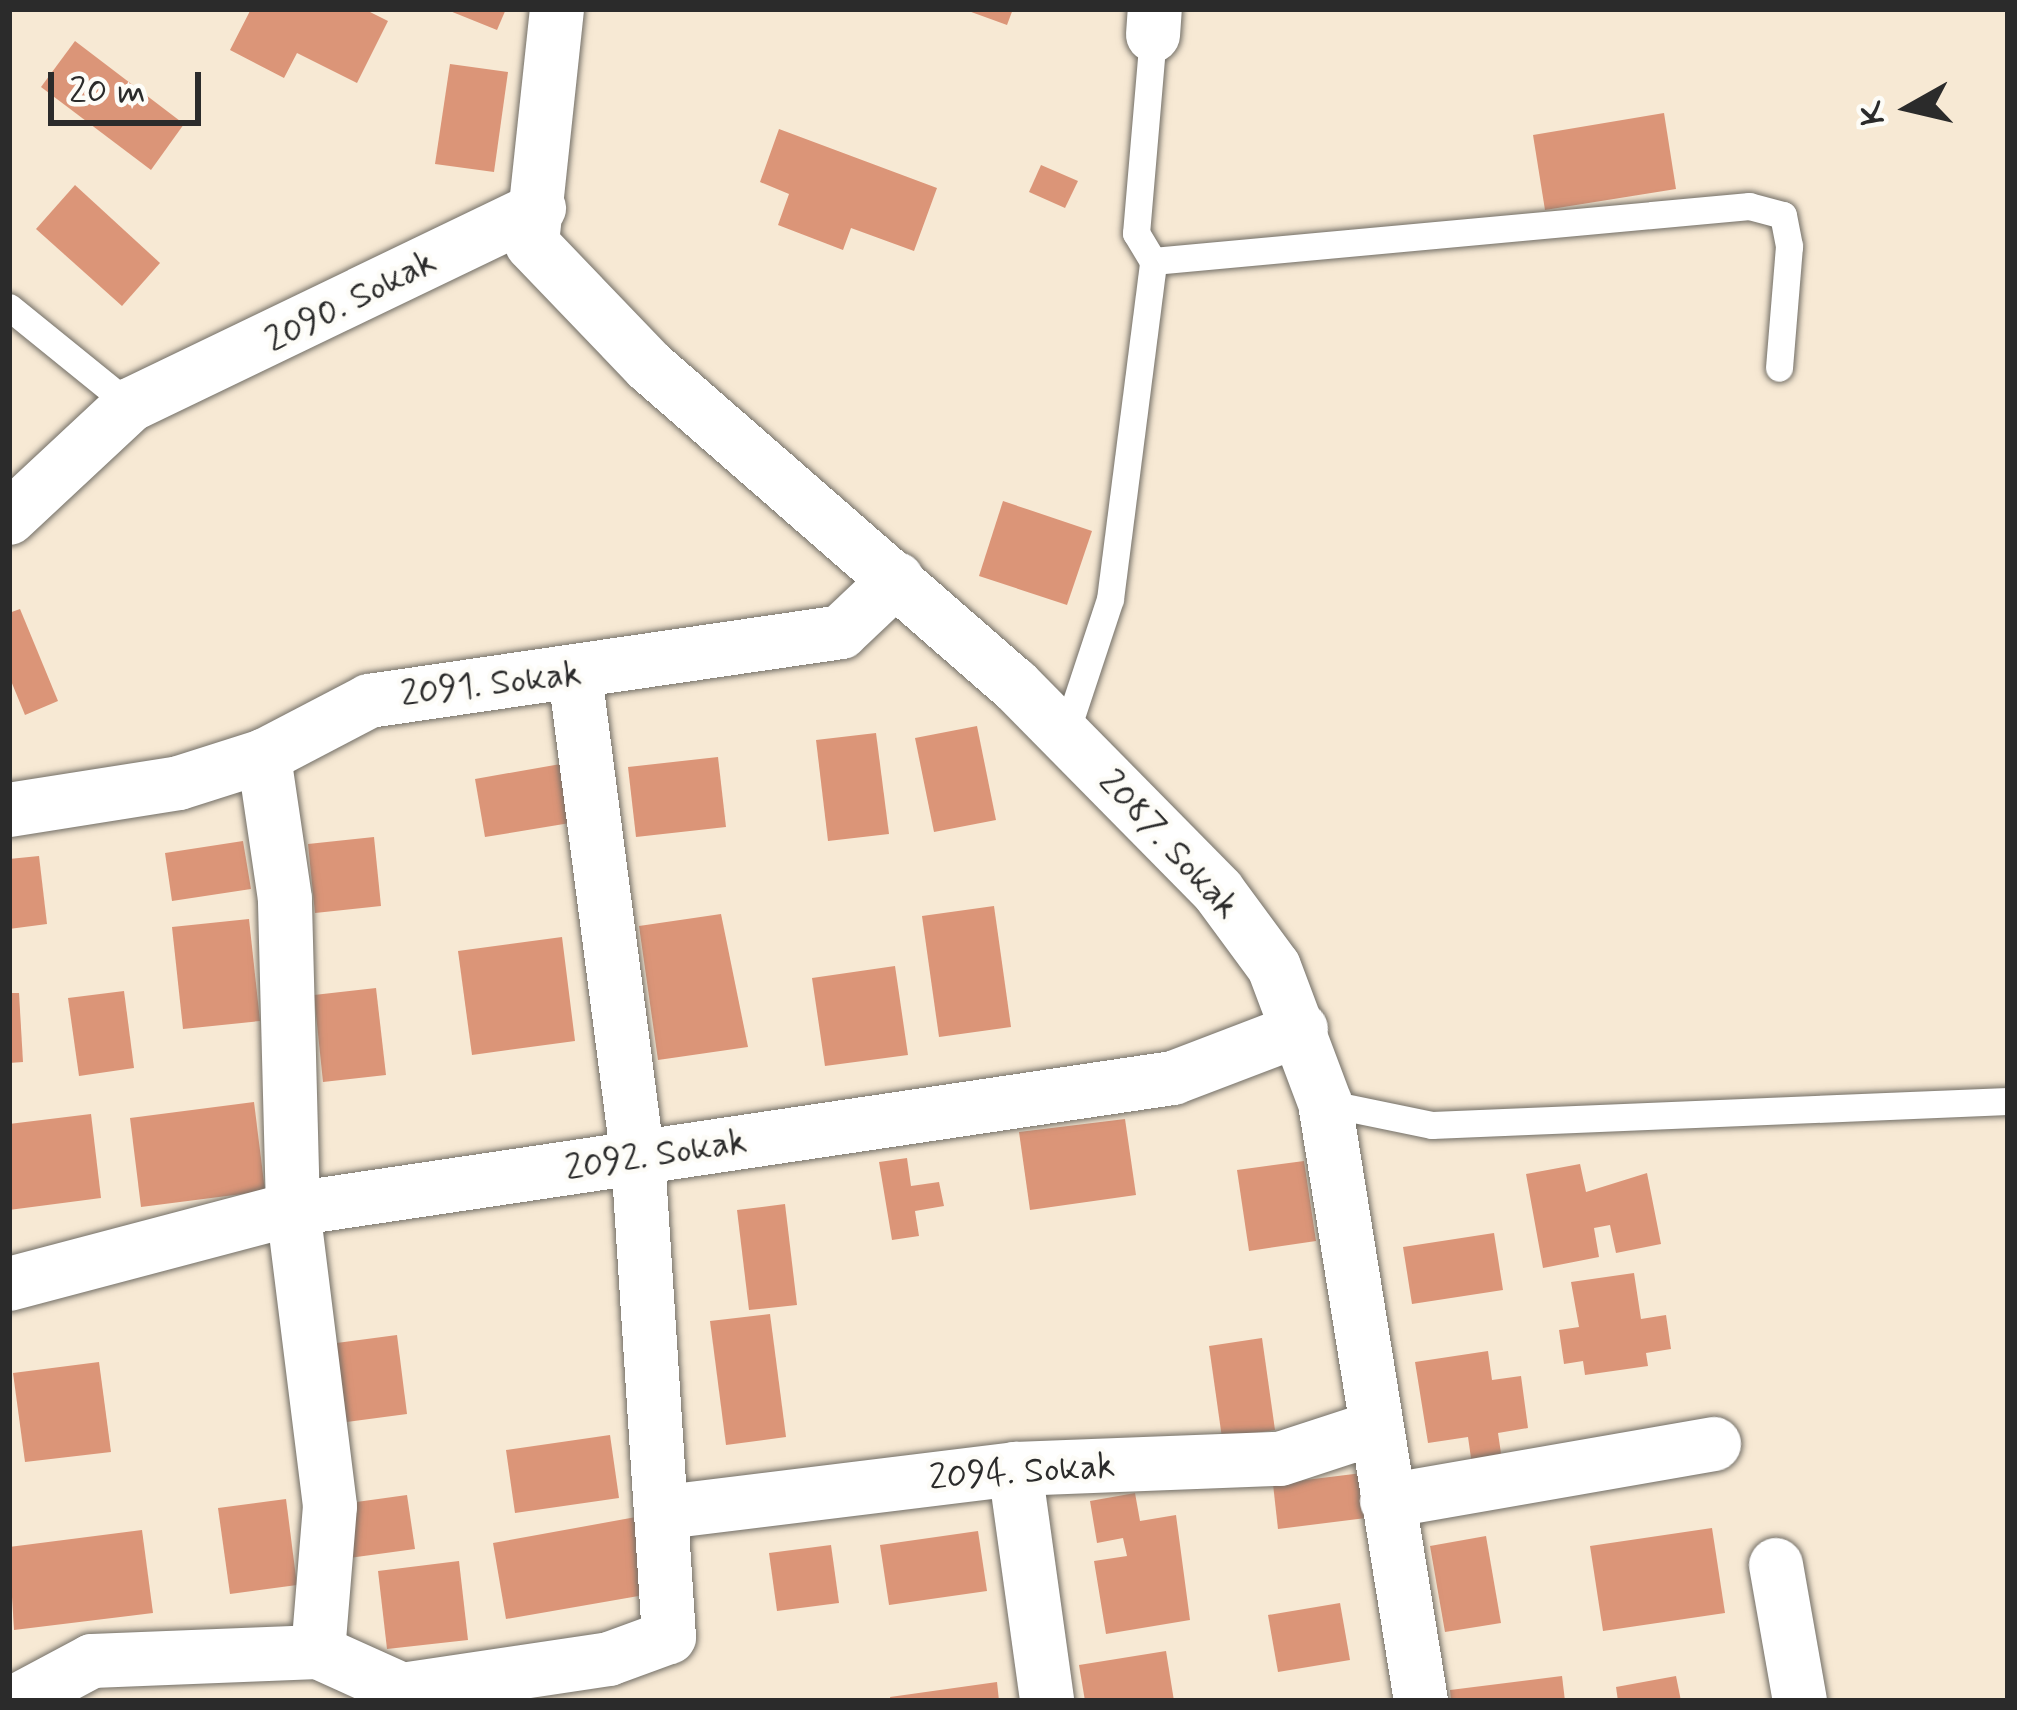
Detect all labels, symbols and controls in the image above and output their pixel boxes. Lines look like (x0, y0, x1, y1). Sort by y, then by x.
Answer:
scale bar (54, 48, 207, 122)
north arrow (1849, 48, 1969, 168)
text: 20 m (69, 69, 146, 116)
text: K (1850, 98, 1897, 128)
street label: 2090. Sokak (259, 241, 443, 363)
street label: 2091. Sokak (398, 652, 584, 718)
street label: 2087. Sokak (1088, 762, 1248, 928)
street label: 2092. Sokak (562, 1120, 750, 1192)
street label: 2094. Sokak (928, 1445, 1116, 1501)

